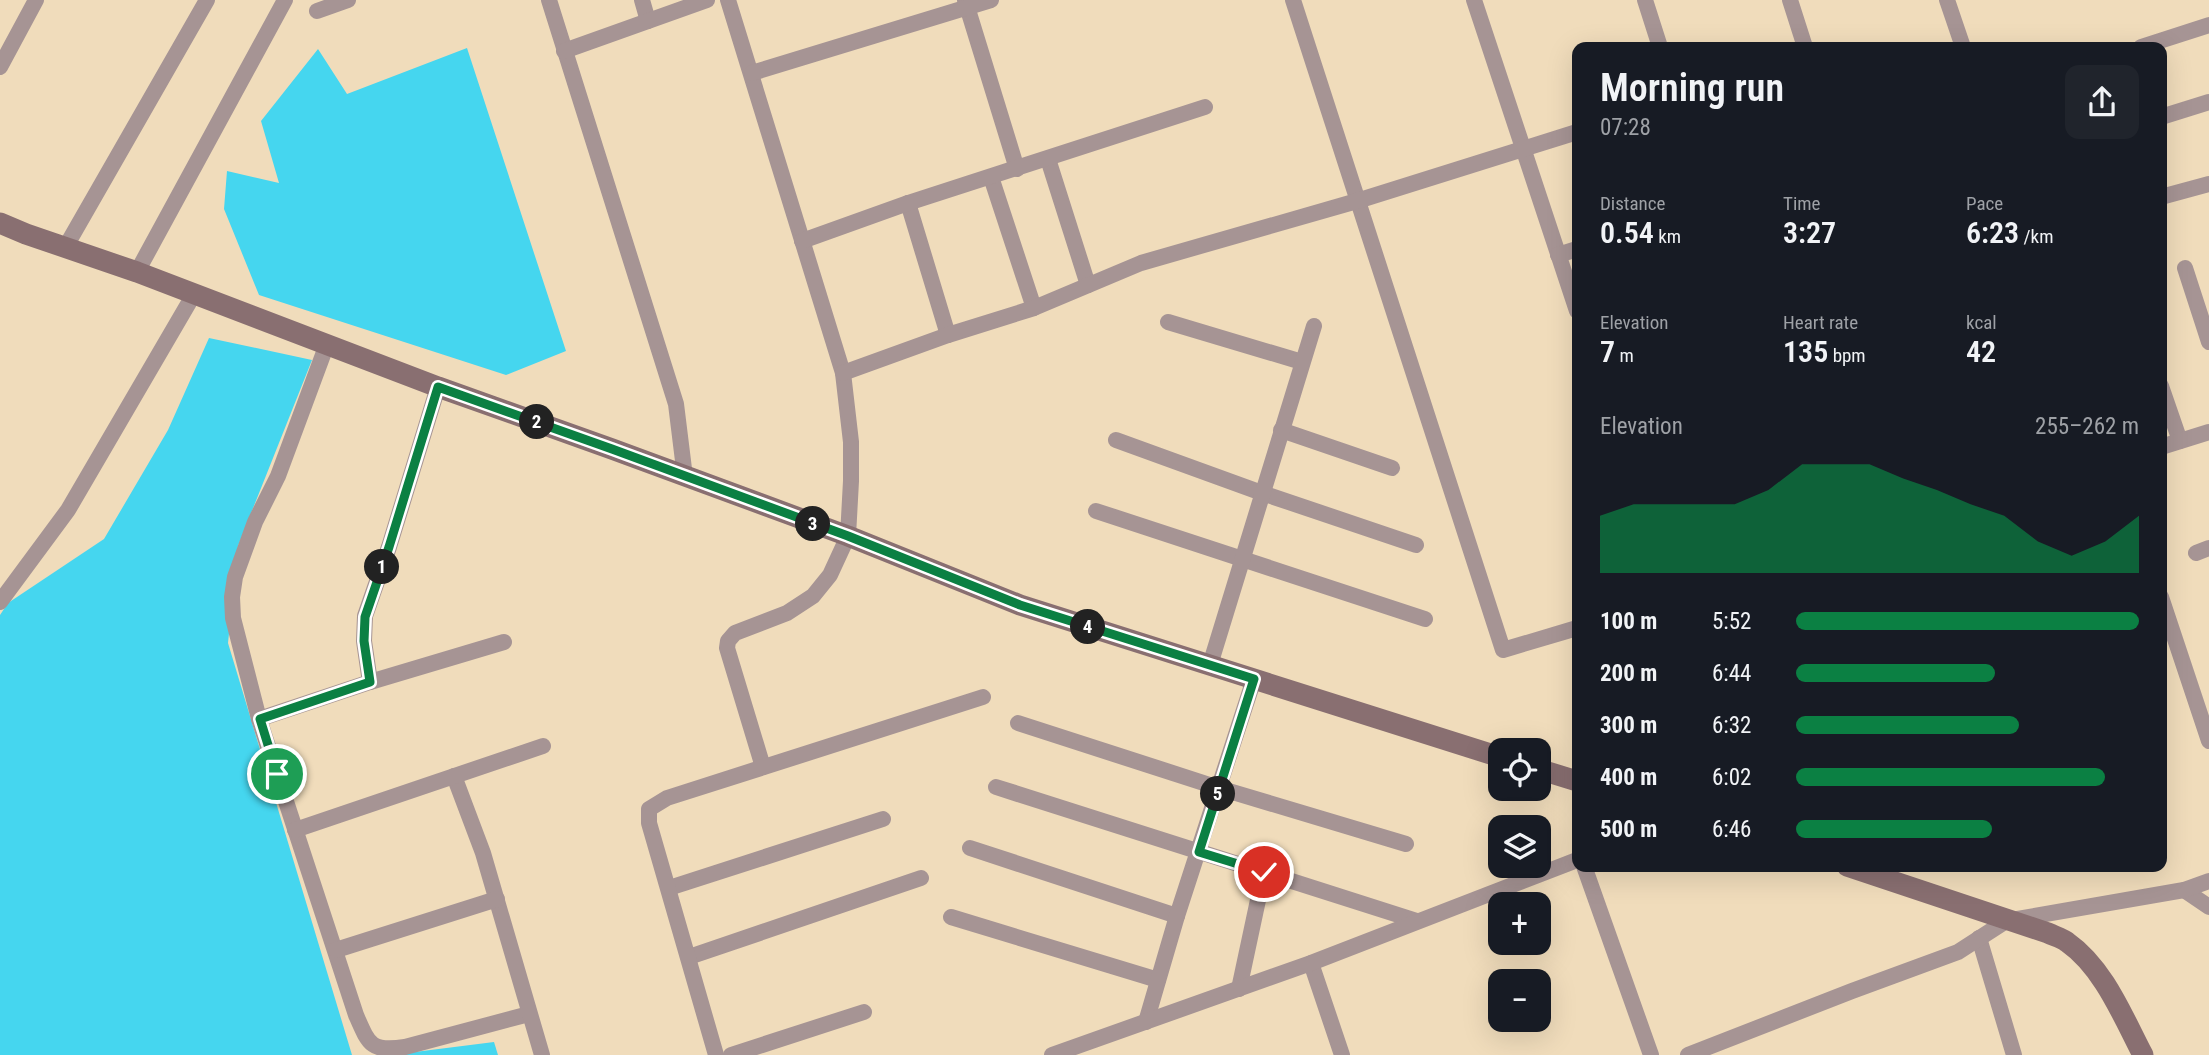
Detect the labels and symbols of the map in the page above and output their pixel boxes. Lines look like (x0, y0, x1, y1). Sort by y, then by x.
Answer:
pin: 2 (520, 404, 554, 440)
pin: 3 (796, 506, 830, 542)
pin: 1 (364, 550, 400, 584)
pin: 4 (1070, 610, 1106, 644)
pin (247, 744, 307, 804)
pin: 5 (1200, 776, 1236, 812)
pin (1234, 842, 1294, 902)

